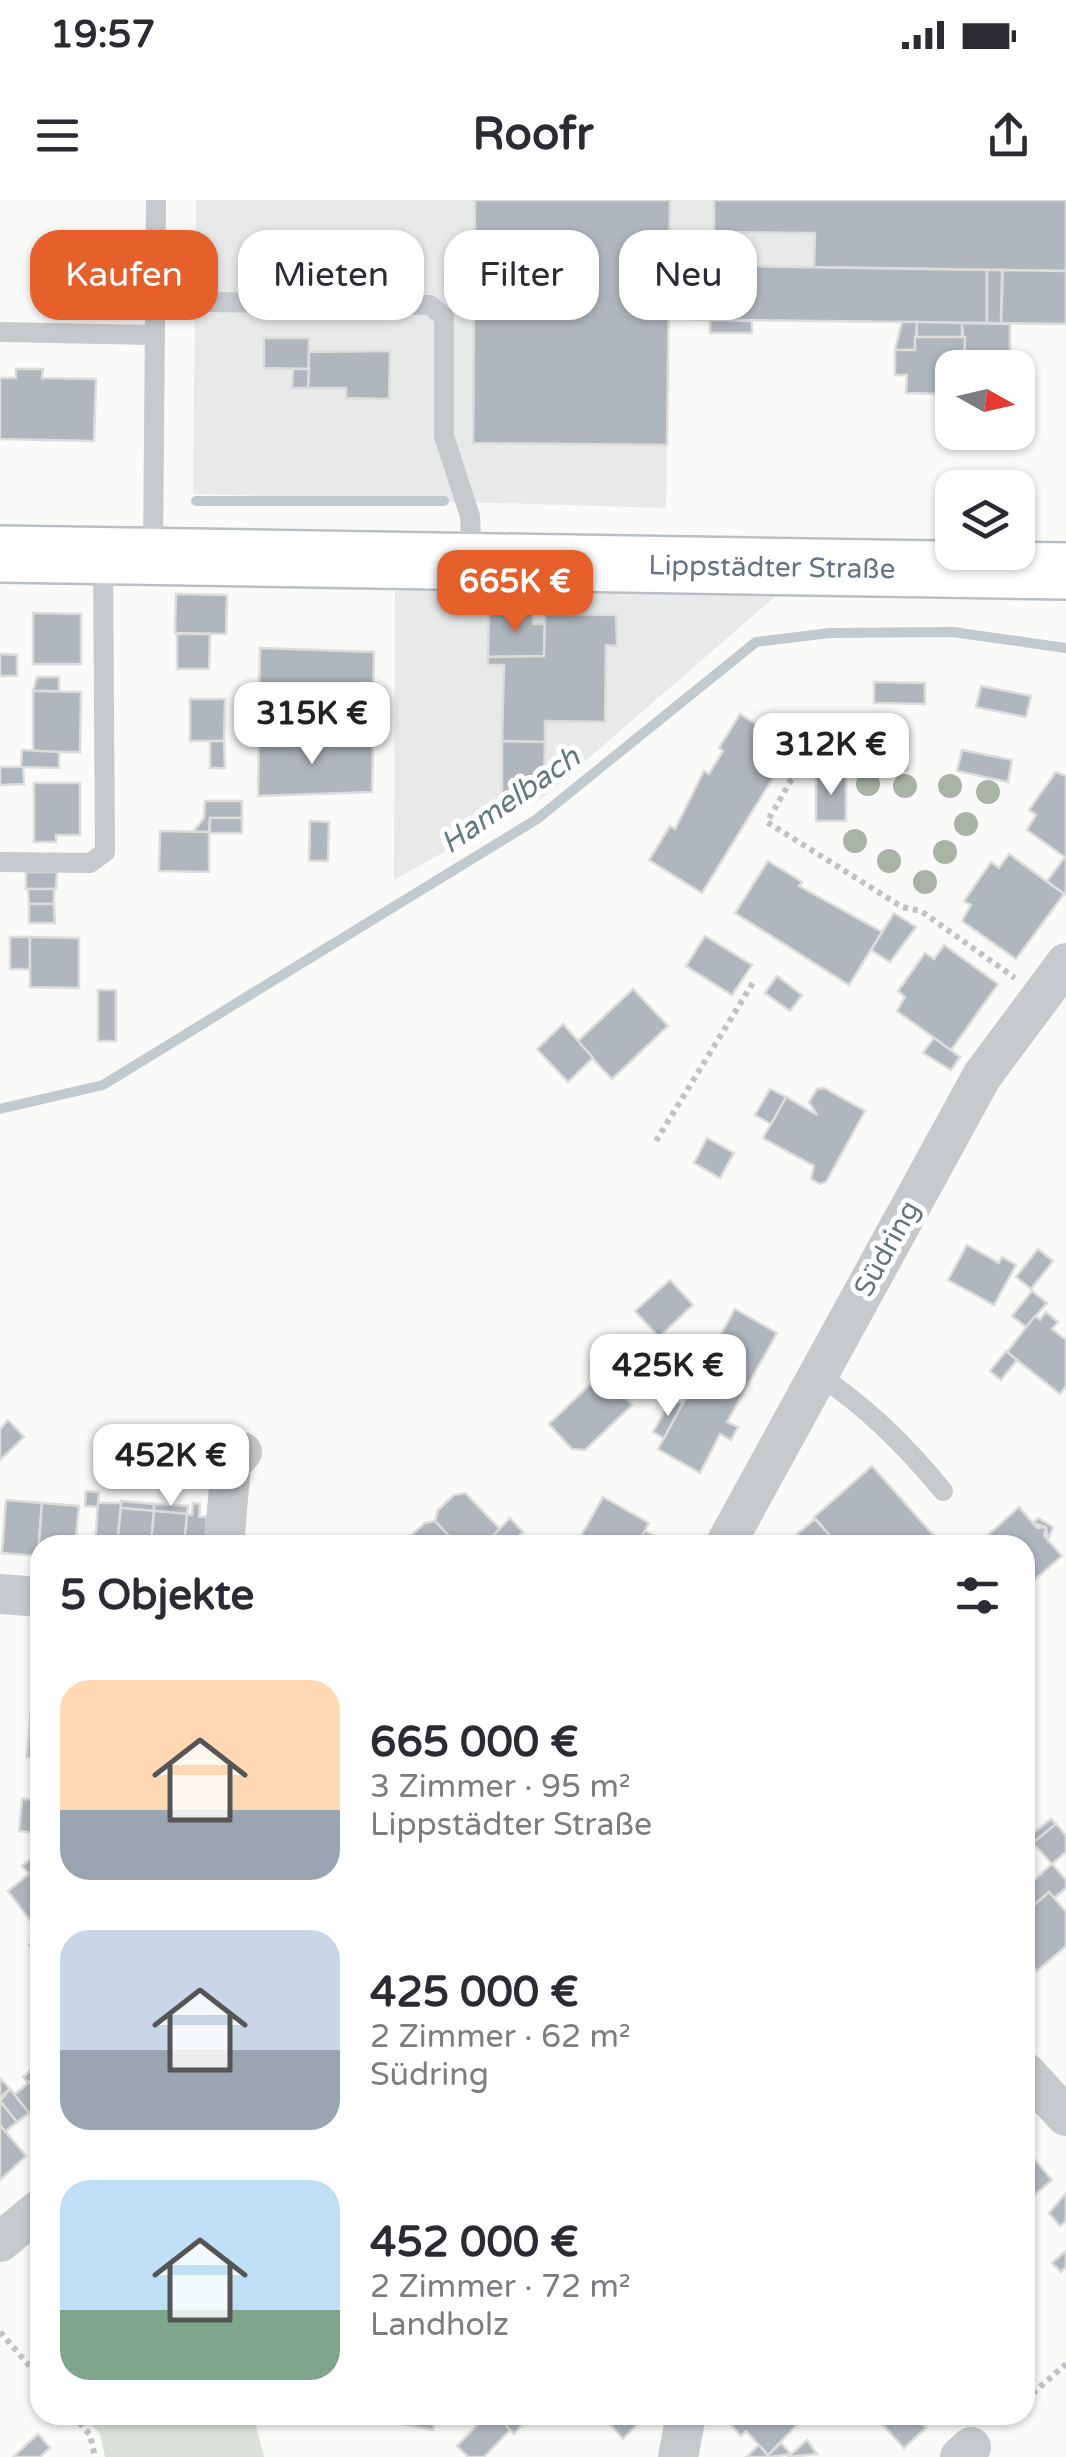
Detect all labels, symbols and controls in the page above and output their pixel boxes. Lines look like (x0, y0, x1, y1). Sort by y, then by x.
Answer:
text: 19:57 (50, 12, 155, 58)
icon: menu (30, 108, 85, 163)
text: Roofr (473, 108, 593, 162)
icon: share (981, 108, 1036, 163)
chip: Kaufen (30, 230, 218, 320)
chip: Mieten (238, 230, 424, 320)
chip: Filter (444, 230, 599, 320)
chip: Neu (619, 230, 757, 320)
north arrow (935, 350, 1035, 450)
map controls (935, 350, 1035, 570)
button: layers (935, 470, 1035, 570)
street label: Lippstädter Straße (648, 548, 896, 586)
pin: 665K € (434, 550, 596, 635)
text: 665K € (459, 563, 571, 601)
pin: 315K € (231, 682, 393, 767)
text: 315K € (256, 695, 368, 733)
pin: 312K € (750, 713, 912, 798)
text: 312K € (775, 726, 887, 764)
water label: Hamelbach (434, 739, 588, 862)
street label: Südring (847, 1195, 927, 1302)
pin: 425K € (587, 1334, 749, 1419)
text: 425K € (612, 1347, 724, 1385)
pin: 452K € (90, 1424, 252, 1509)
text: 452K € (115, 1437, 227, 1475)
icon: filters (950, 1568, 1005, 1623)
text: 5 Objekte (60, 1570, 254, 1621)
text: 665 000 € (370, 1717, 579, 1768)
icon: home (140, 1720, 260, 1840)
text: 3 Zimmer · 95 m² (370, 1768, 631, 1806)
text: Lippstädter Straße (370, 1806, 652, 1844)
text: 425 000 € (370, 1967, 579, 2018)
icon: home (140, 1970, 260, 2090)
text: 2 Zimmer · 62 m² (370, 2018, 631, 2056)
text: Südring (370, 2056, 489, 2094)
text: 452 000 € (370, 2217, 579, 2268)
icon: home (140, 2220, 260, 2340)
text: 2 Zimmer · 72 m² (370, 2268, 631, 2306)
text: Landholz (370, 2306, 509, 2344)

